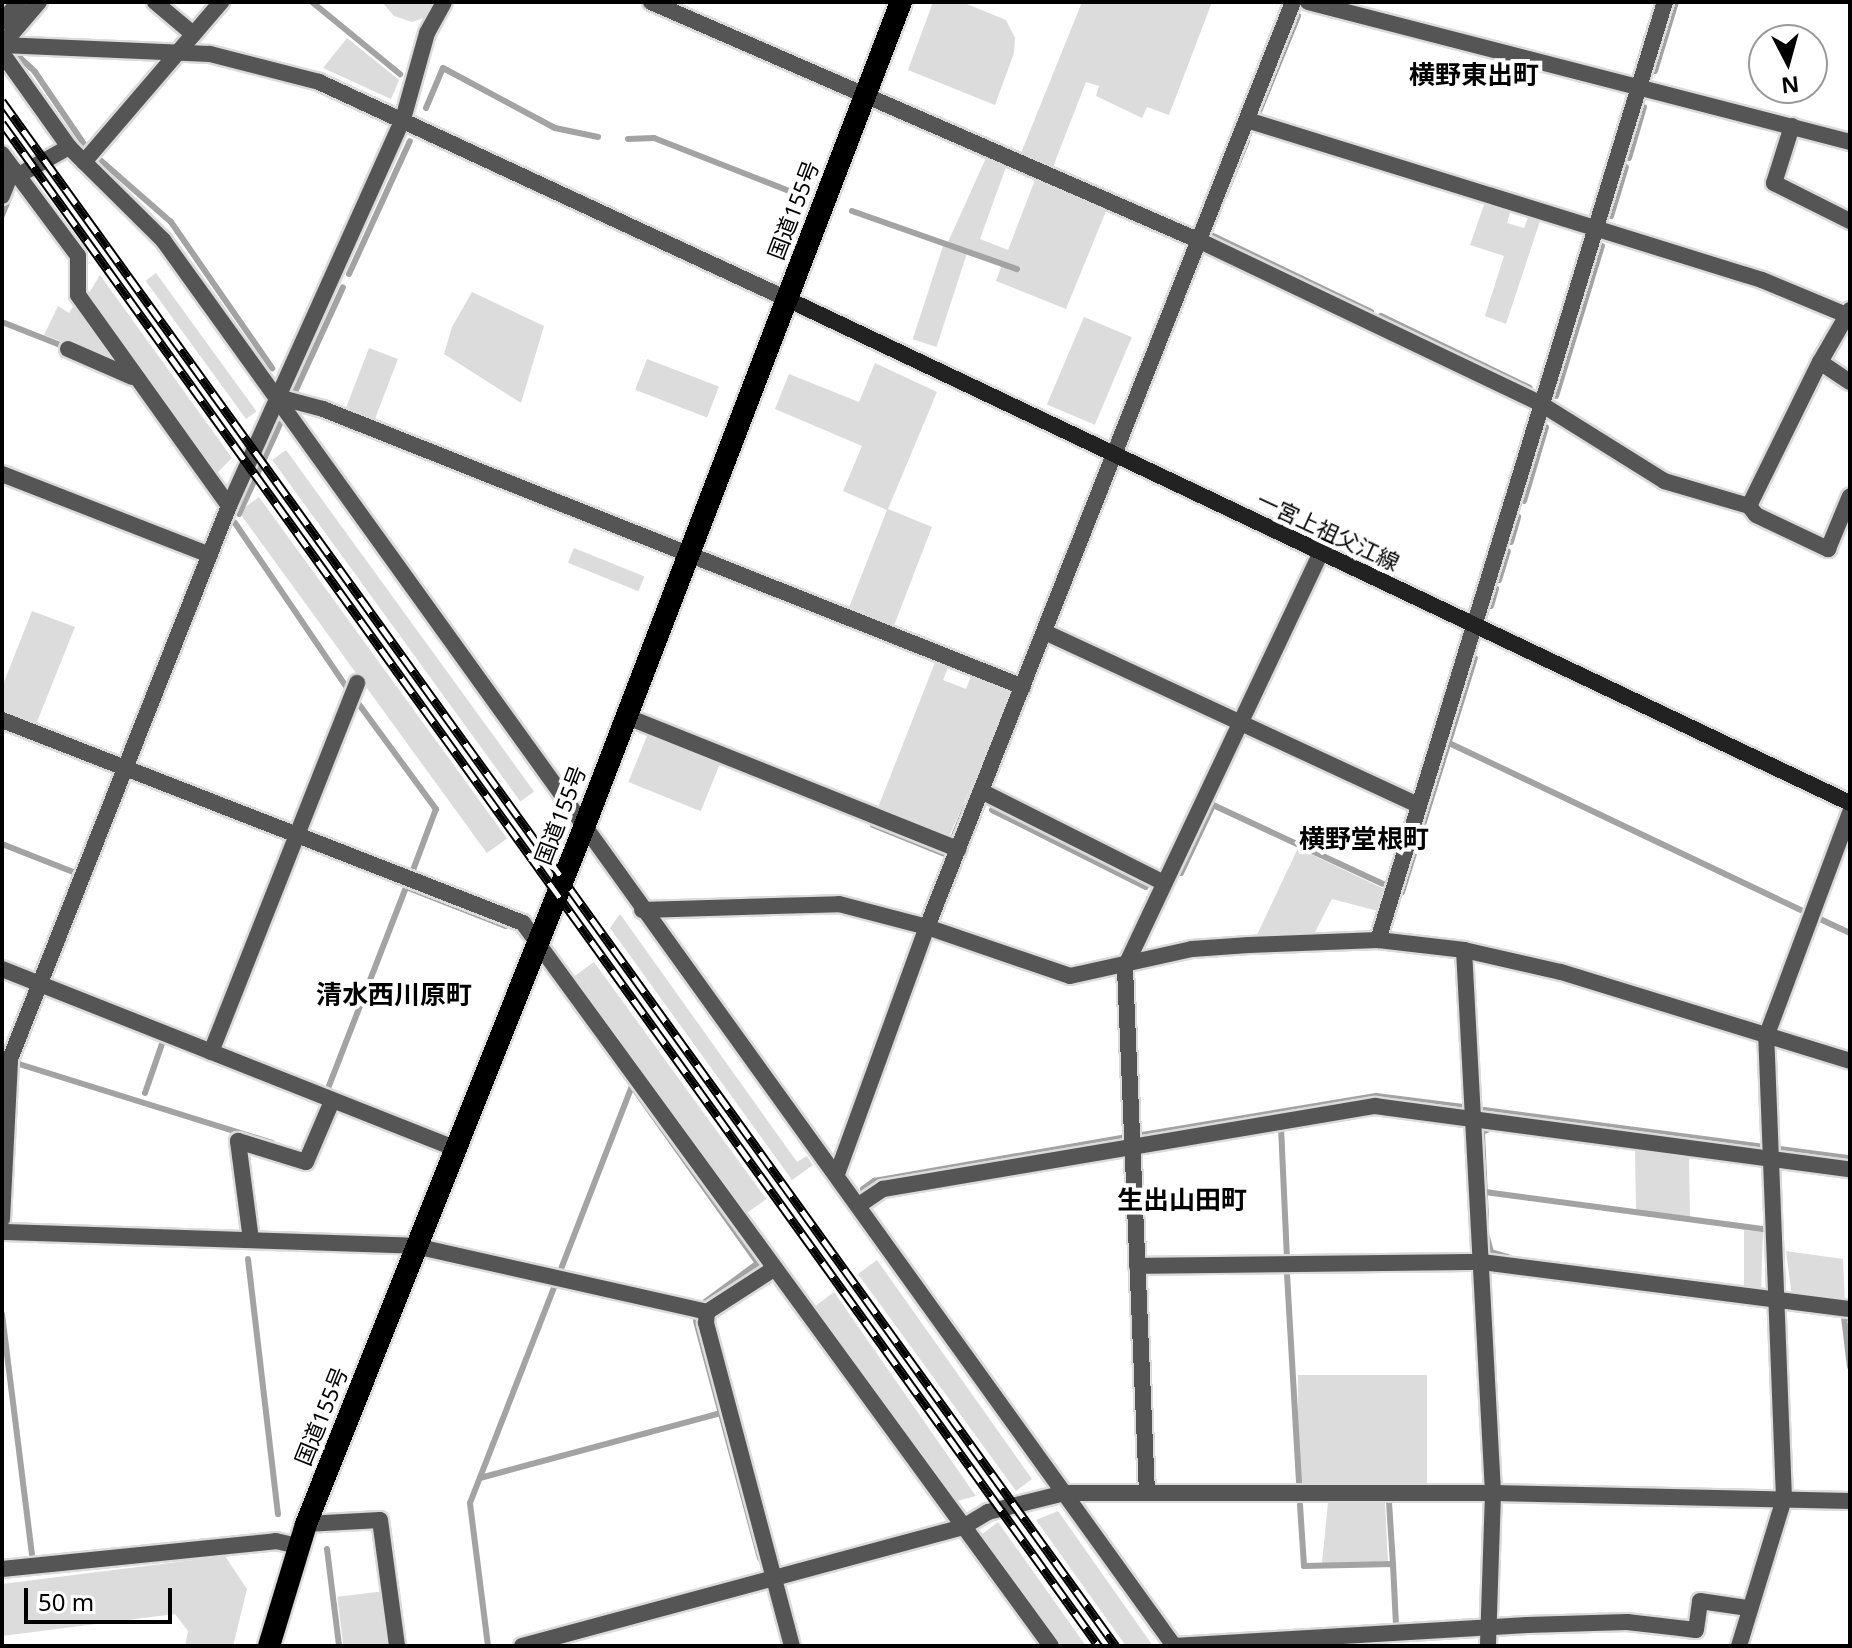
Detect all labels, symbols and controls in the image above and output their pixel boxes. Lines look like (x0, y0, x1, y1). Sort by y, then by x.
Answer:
north arrow (1748, 24, 1828, 104)
district label: 横野東出町 (1409, 59, 1539, 91)
text: N (1780, 70, 1801, 102)
street label: 国道155号 (762, 157, 824, 263)
street label: 一宮上祖父江線 (1253, 486, 1403, 576)
street label: 国道155号 (529, 762, 591, 868)
district label: 横野堂根町 (1299, 823, 1429, 855)
district label: 清水西川原町 (316, 979, 472, 1011)
district label: 生出山田町 (1117, 1184, 1247, 1216)
street label: 国道155号 (289, 1363, 353, 1469)
scale bar (28, 1572, 176, 1622)
text: 50 m (38, 1585, 94, 1618)

